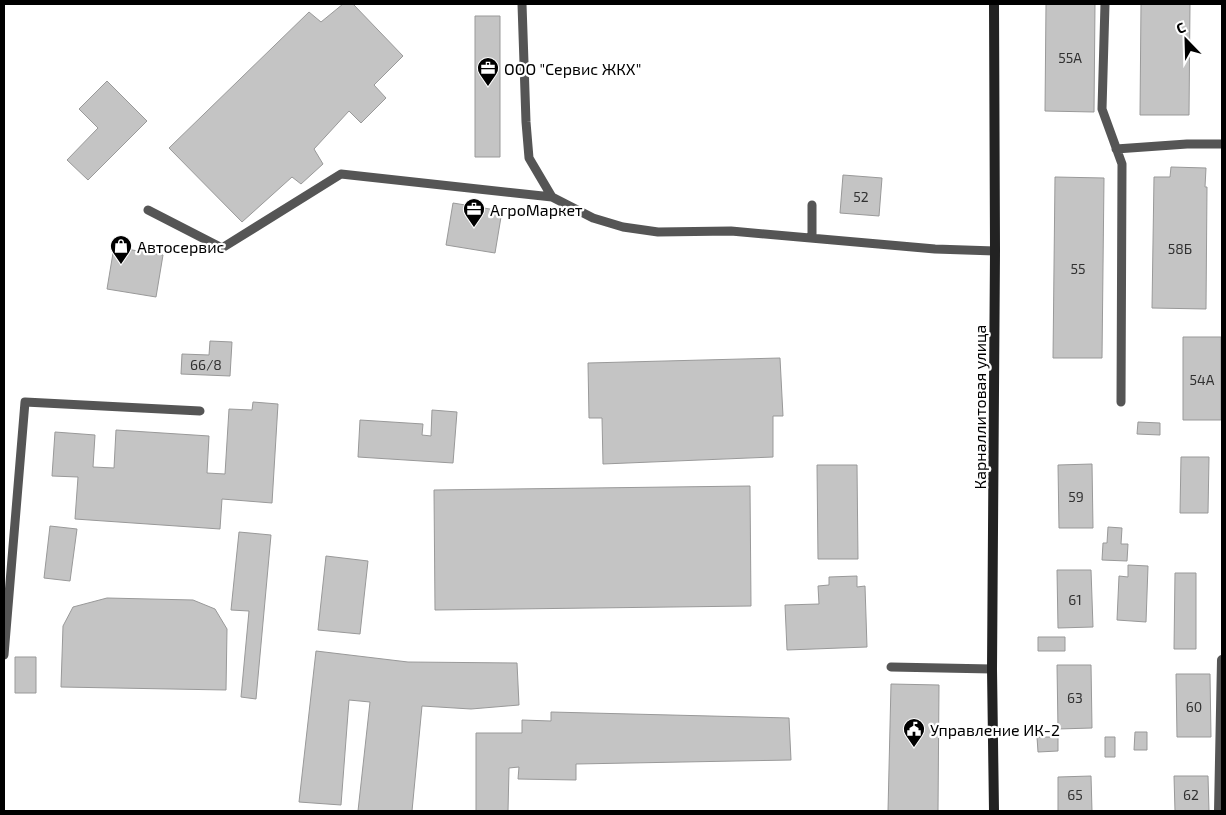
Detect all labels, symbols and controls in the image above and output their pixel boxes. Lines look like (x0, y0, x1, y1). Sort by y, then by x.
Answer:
north arrow (1161, 15, 1211, 65)
text: С (1174, 18, 1188, 37)
house number: 55А (1058, 49, 1082, 66)
office icon: ООО "Сервис ЖКХ" (476, 56, 500, 87)
place label: ООО "Сервис ЖКХ" (504, 59, 641, 78)
house number: 52 (853, 188, 869, 205)
office icon: АгроМаркет (462, 197, 486, 228)
place label: АгроМаркет (490, 200, 583, 219)
shop icon: Автосервис (109, 234, 133, 265)
place label: Автосервис (137, 237, 225, 256)
house number: 58Б (1168, 240, 1192, 257)
house number: 55 (1070, 260, 1086, 277)
street label: Карналлитовая улица (970, 325, 990, 489)
house number: 66/8 (190, 356, 222, 373)
house number: 54А (1190, 371, 1215, 388)
house number: 59 (1068, 488, 1084, 505)
house number: 61 (1068, 591, 1082, 608)
house number: 63 (1067, 689, 1083, 706)
house number: 60 (1186, 698, 1202, 715)
public building icon: Управление ИК-2 (902, 717, 926, 748)
place label: Управление ИК-2 (930, 720, 1060, 739)
house number: 65 (1067, 786, 1083, 803)
house number: 62 (1183, 786, 1199, 803)

